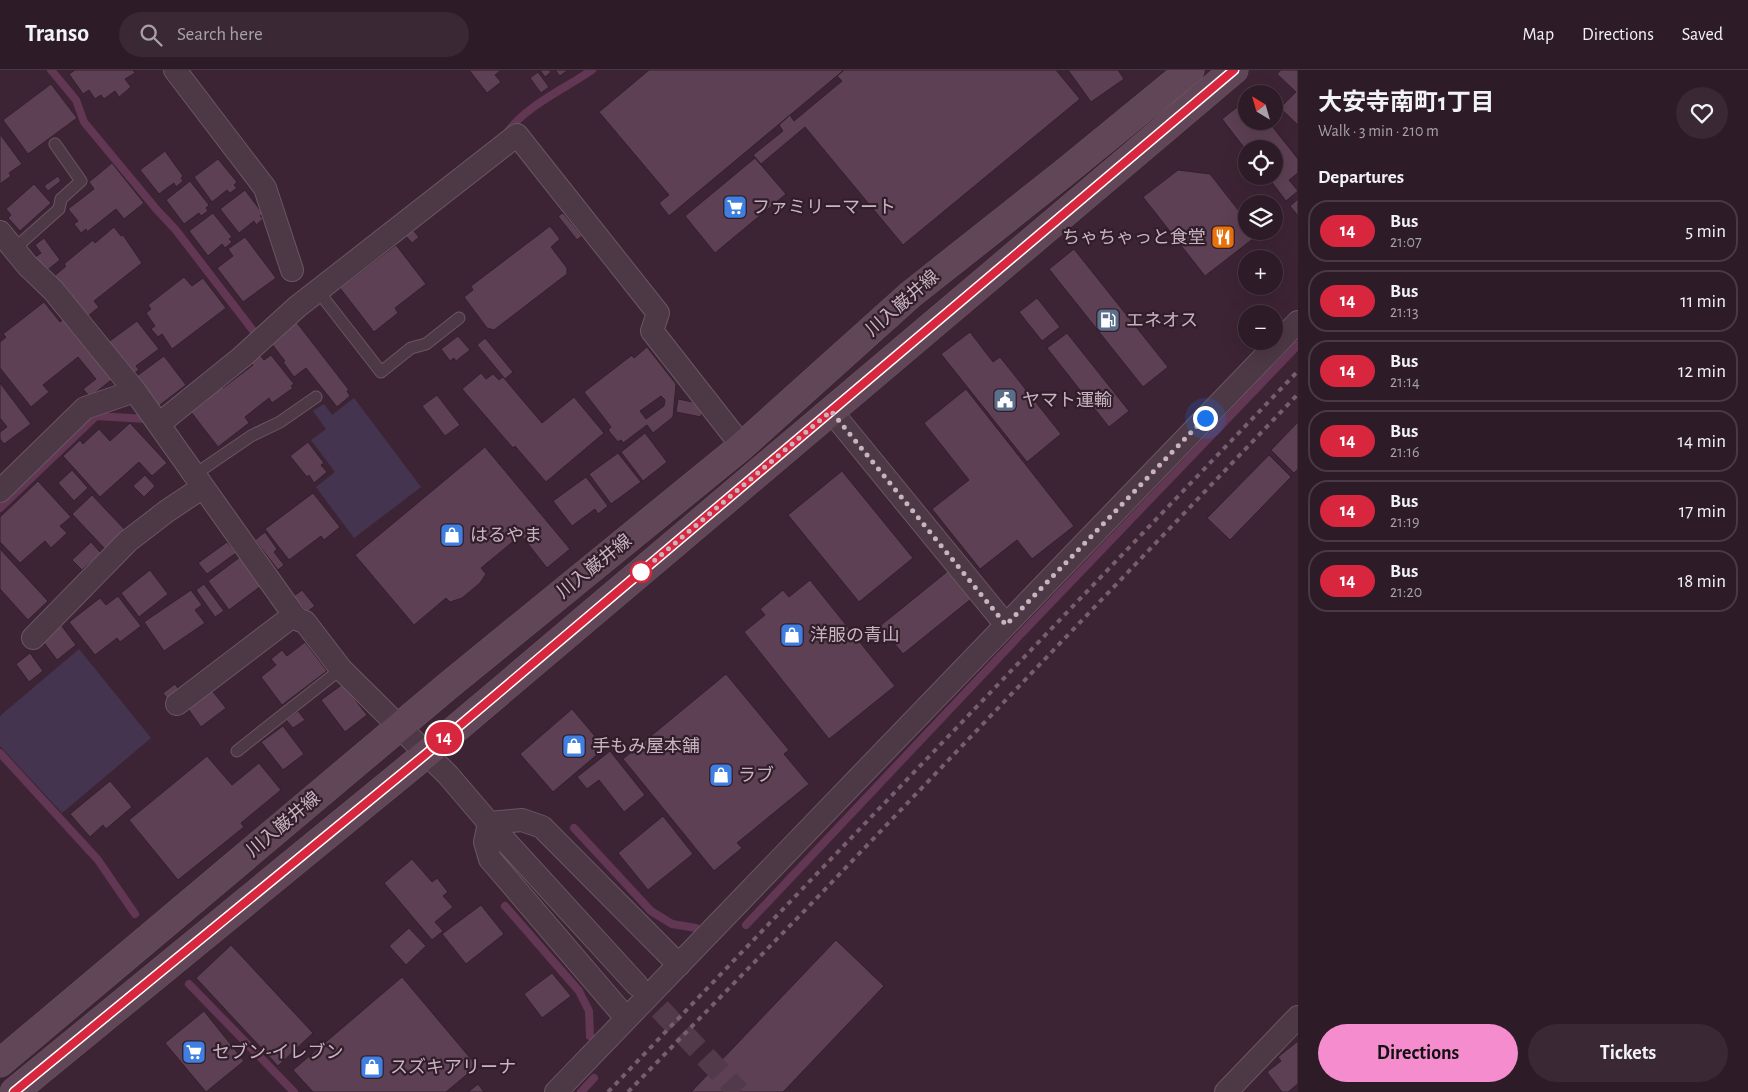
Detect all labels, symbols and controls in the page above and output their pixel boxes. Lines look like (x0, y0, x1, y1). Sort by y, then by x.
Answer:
search box (119, 12, 469, 57)
icon: search (137, 21, 165, 49)
text: Transo (25, 22, 89, 46)
text: Search here (177, 25, 263, 44)
text: Map (1523, 26, 1554, 44)
text: Directions (1582, 26, 1654, 44)
text: Saved (1682, 26, 1723, 44)
north arrow (1238, 85, 1282, 130)
map controls (1238, 85, 1283, 350)
button: heart (1676, 87, 1728, 139)
text: 大安寺南町1丁目 (1318, 91, 1495, 115)
text: Walk · 3 min · 210 m (1318, 123, 1439, 139)
button: locate (1238, 140, 1283, 185)
text: Departures (1318, 168, 1404, 187)
supermarket icon: ファミリーマート (722, 194, 748, 220)
button: layers (1238, 195, 1283, 240)
place label: ファミリーマート (752, 199, 896, 217)
text: Bus (1390, 212, 1418, 231)
text: 14 (1340, 222, 1355, 240)
text: 5 min (1685, 222, 1726, 241)
restaurant icon: ちゃちゃっと食堂 (1210, 224, 1236, 250)
place label: ちゃちゃっと食堂 (1062, 228, 1206, 247)
text: 21:07 (1390, 234, 1422, 250)
button: + (1238, 250, 1283, 295)
street label: 川入巌井線 (861, 266, 943, 340)
text: Bus (1390, 282, 1418, 301)
text: 14 (1340, 292, 1355, 310)
text: 11 min (1680, 292, 1726, 311)
text: 21:13 (1390, 304, 1419, 320)
button: − (1238, 305, 1283, 350)
fuel station icon: エネオス (1095, 307, 1121, 333)
place label: エネオス (1126, 312, 1198, 330)
text: Bus (1390, 352, 1418, 371)
text: 14 (1340, 362, 1355, 380)
text: 12 min (1678, 362, 1726, 381)
text: 21:14 (1390, 374, 1420, 390)
public building icon: ヤマト運輸 (992, 387, 1018, 413)
place label: ヤマト運輸 (1022, 390, 1112, 410)
your location (1193, 406, 1218, 431)
text: Bus (1390, 422, 1418, 441)
text: 14 (1340, 432, 1355, 450)
text: 14 min (1678, 432, 1726, 451)
text: 21:16 (1390, 444, 1419, 460)
text: Bus (1390, 492, 1418, 511)
text: 14 (1340, 502, 1355, 520)
text: 17 min (1679, 502, 1726, 521)
text: 21:19 (1390, 514, 1419, 530)
shop icon: はるやま (439, 522, 465, 548)
place label: はるやま (470, 526, 542, 545)
street label: 川入巌井線 (553, 530, 635, 602)
unlabelled marker (630, 561, 652, 583)
text: Bus (1390, 562, 1418, 581)
text: 14 (1340, 572, 1355, 590)
text: 18 min (1678, 572, 1726, 591)
text: 21:20 (1390, 584, 1422, 600)
shop icon: 洋服の青山 (779, 622, 805, 648)
place label: 洋服の青山 (810, 625, 900, 645)
line badge: 14 (422, 722, 466, 754)
text: 14 (436, 729, 452, 747)
shop icon: 手もみ屋本舗 (561, 733, 587, 759)
place label: 手もみ屋本舗 (592, 737, 700, 756)
shop icon: ラブ (708, 762, 734, 788)
place label: ラブ (738, 765, 774, 785)
street label: 川入巌井線 (242, 787, 324, 861)
button: Directions (1318, 1024, 1518, 1082)
button: Tickets (1528, 1024, 1728, 1082)
supermarket icon: セブン-イレブン (181, 1039, 207, 1065)
place label: セブン-イレブン (212, 1042, 344, 1062)
shop icon: スズキアリーナ (359, 1054, 385, 1080)
place label: スズキアリーナ (390, 1057, 516, 1077)

